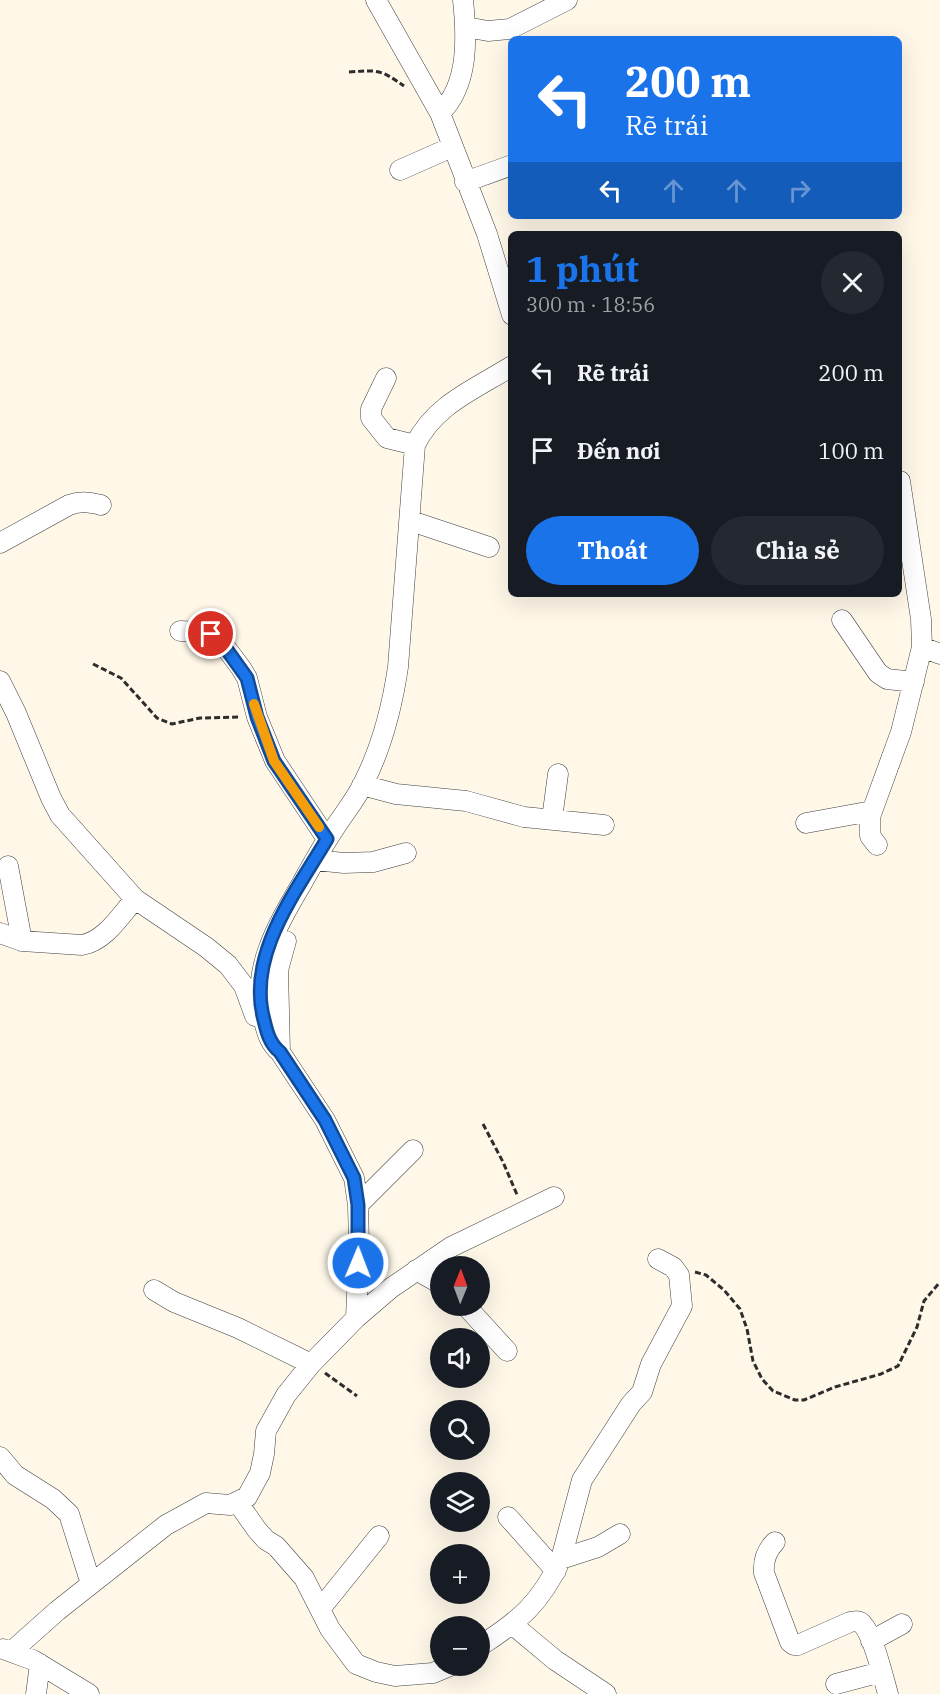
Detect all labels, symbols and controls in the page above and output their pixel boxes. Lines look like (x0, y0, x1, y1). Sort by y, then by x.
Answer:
text: 200 m (625, 54, 751, 109)
icon: left (526, 60, 604, 138)
text: Rẽ trái (625, 107, 708, 142)
icon: left (594, 174, 627, 207)
icon: ahead (657, 174, 690, 207)
icon: ahead (720, 174, 753, 207)
icon: right (783, 174, 816, 207)
text: 1 phút (526, 245, 639, 292)
button: close (821, 251, 884, 314)
text: 300 m · 18:56 (526, 291, 655, 318)
icon: left (526, 356, 559, 389)
text: Rẽ trái (577, 358, 649, 387)
text: 200 m (818, 358, 884, 387)
icon: arrive (526, 434, 559, 467)
text: Đến nơi (577, 436, 660, 465)
text: 100 m (818, 436, 884, 465)
button: Thoát (526, 516, 699, 585)
button: Chia sẻ (711, 516, 884, 585)
pin (185, 608, 236, 659)
icon: arrive (194, 617, 227, 650)
position arrow (326, 1231, 390, 1295)
north arrow (430, 1256, 490, 1316)
map controls (430, 1256, 490, 1676)
button: sound (430, 1328, 490, 1388)
button: search (430, 1400, 490, 1460)
button: layers (430, 1472, 490, 1532)
button: + (430, 1544, 490, 1604)
button: − (430, 1616, 490, 1676)

